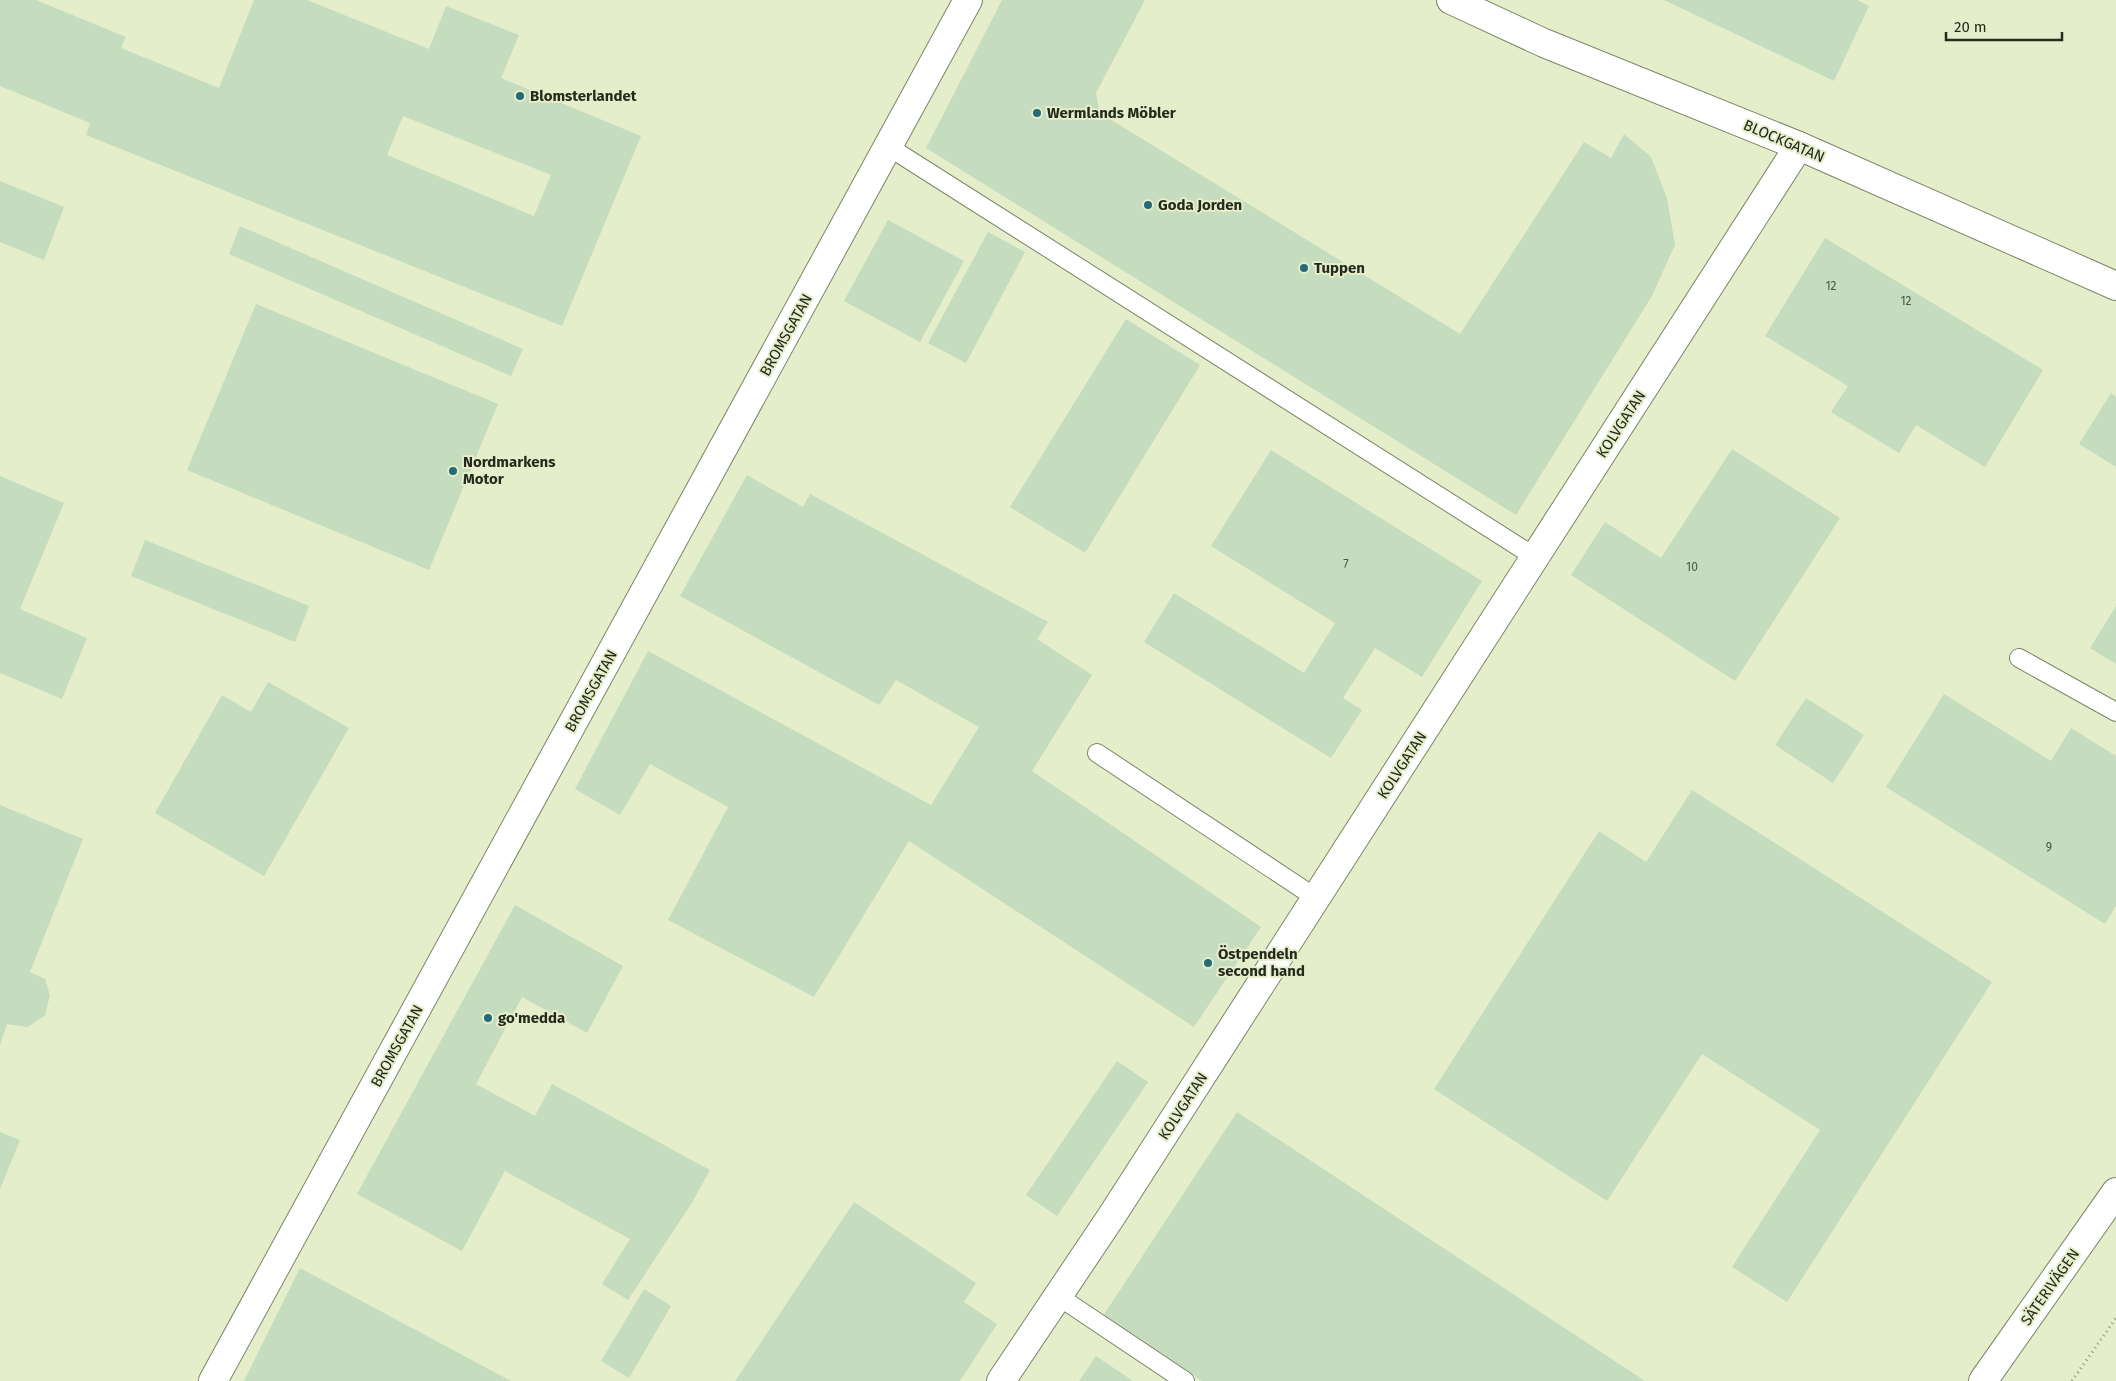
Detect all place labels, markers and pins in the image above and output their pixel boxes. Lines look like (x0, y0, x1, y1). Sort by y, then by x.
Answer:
place label: Blomsterlandet (530, 87, 637, 105)
marker: Blomsterlandet (514, 90, 526, 102)
place label: Wermlands Möbler (1047, 104, 1177, 122)
marker: Wermlands Möbler (1031, 107, 1043, 119)
place label: Goda Jorden (1158, 196, 1242, 214)
marker: Goda Jorden (1142, 199, 1154, 211)
place label: Tuppen (1314, 259, 1365, 277)
marker: Tuppen (1298, 262, 1310, 274)
place label: Nordmarkens Motor (463, 453, 555, 488)
marker: Nordmarkens Motor (447, 465, 459, 477)
place label: Östpendeln second hand (1218, 945, 1305, 980)
marker: Östpendeln second hand (1202, 957, 1214, 969)
place label: go'medda (498, 1009, 565, 1027)
marker: go'medda (482, 1012, 494, 1024)

